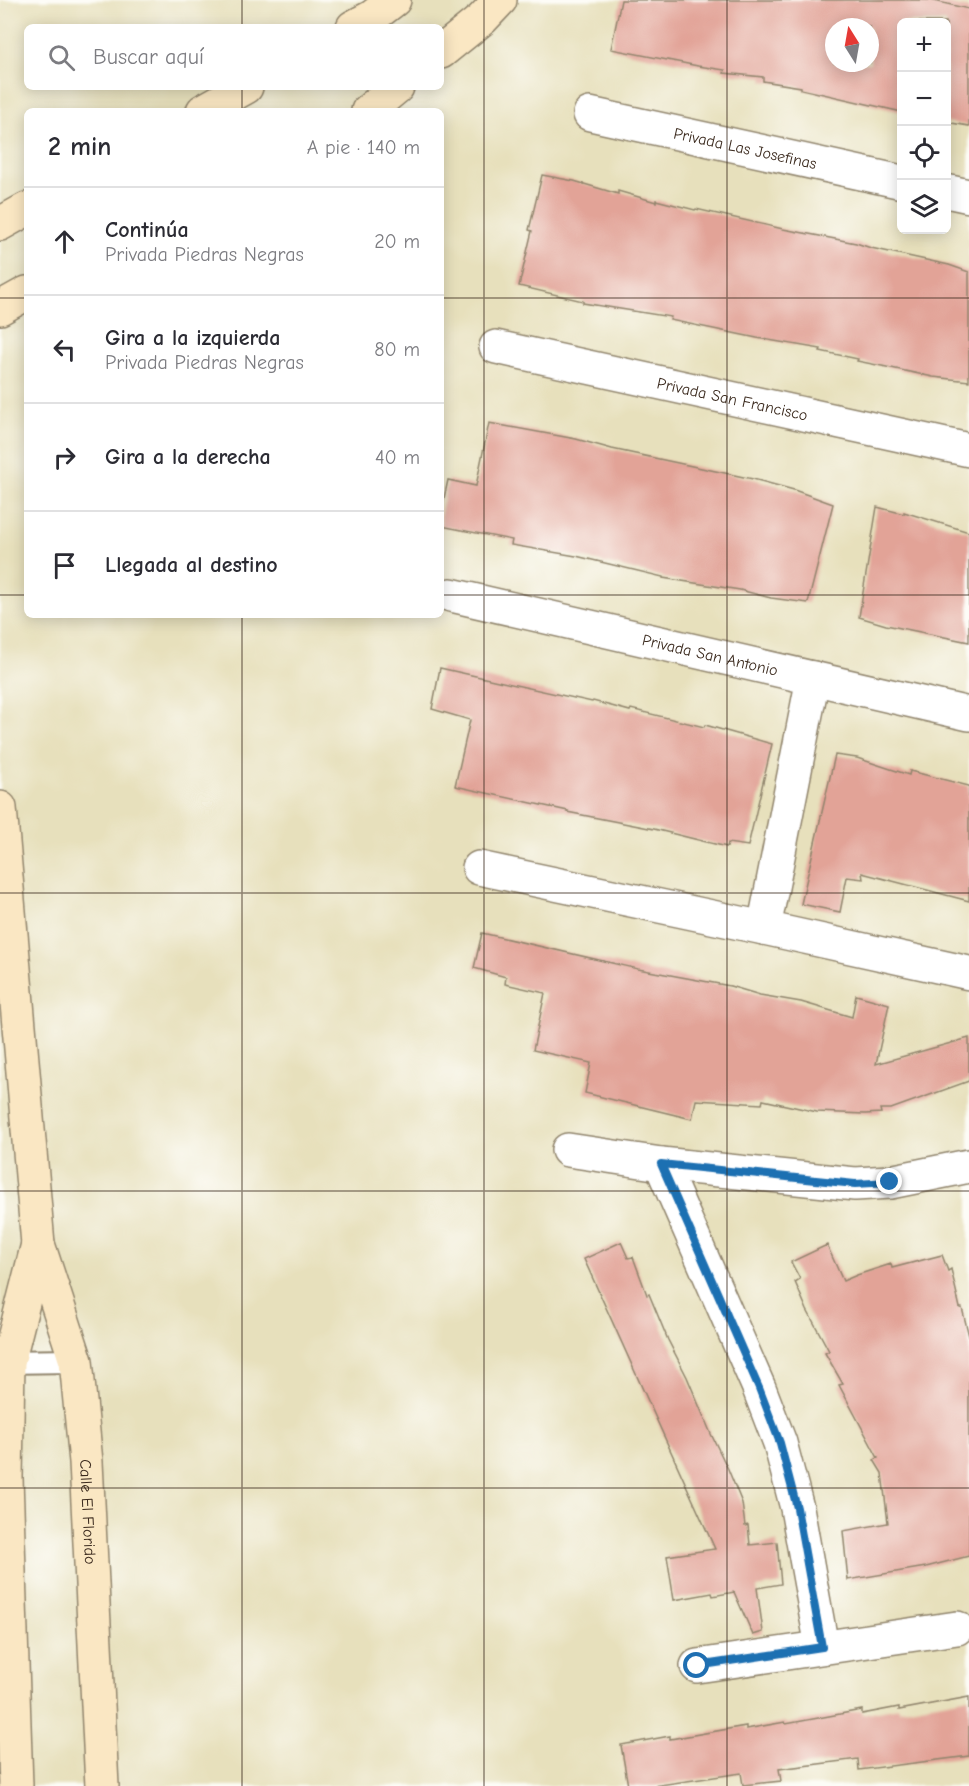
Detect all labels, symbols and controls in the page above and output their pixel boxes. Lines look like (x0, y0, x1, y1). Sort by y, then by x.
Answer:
north arrow (825, 18, 879, 72)
map controls (897, 18, 951, 234)
button: + (897, 18, 951, 72)
search box (24, 24, 444, 90)
icon: search (45, 41, 78, 74)
text: Buscar aquí (93, 44, 204, 70)
button: − (897, 72, 951, 126)
street label: Privada Las Josefinas (672, 125, 819, 173)
button: locate (897, 126, 951, 180)
text: 2 min (48, 132, 111, 162)
text: A pie · 140 m (307, 136, 420, 159)
button: layers (897, 180, 951, 234)
text: Continúa (105, 217, 189, 243)
icon: ahead (48, 225, 81, 258)
text: 20 m (374, 230, 420, 253)
text: Privada Piedras Negras (105, 243, 304, 266)
text: Gira a la izquierda (105, 325, 280, 351)
icon: left (48, 333, 81, 366)
text: 80 m (374, 338, 420, 361)
text: Privada Piedras Negras (105, 351, 304, 374)
street label: Privada San Francisco (655, 374, 809, 425)
icon: right (48, 441, 81, 474)
text: Gira a la derecha (105, 444, 271, 470)
text: 40 m (375, 446, 420, 469)
icon: arrive (48, 549, 81, 582)
text: Llegada al destino (105, 552, 278, 578)
street label: Privada San Antonio (640, 631, 780, 680)
route end (876, 1168, 902, 1194)
street label: Calle El Florido (76, 1459, 99, 1565)
route start (683, 1652, 709, 1678)

